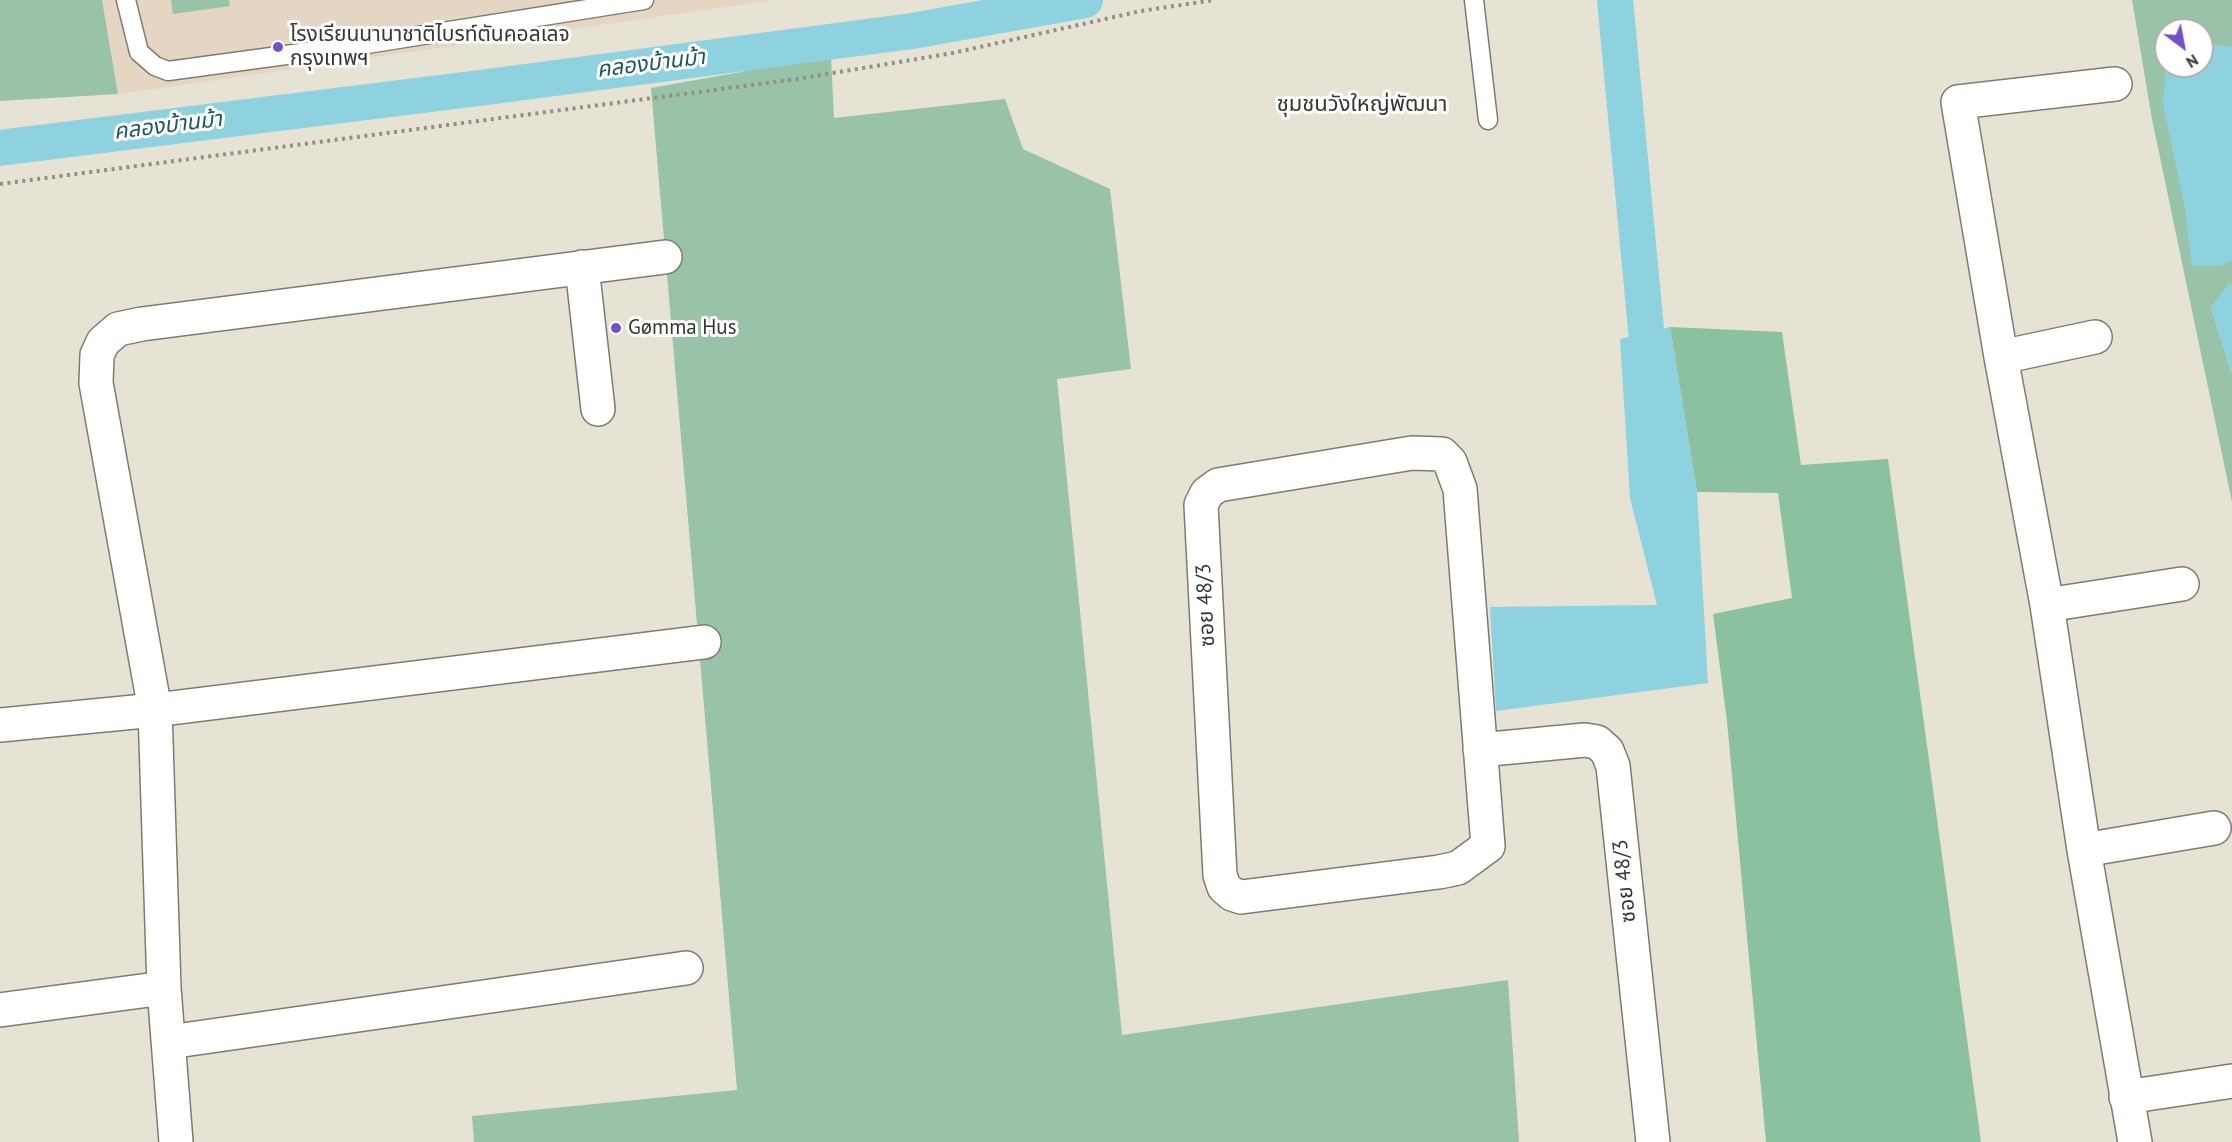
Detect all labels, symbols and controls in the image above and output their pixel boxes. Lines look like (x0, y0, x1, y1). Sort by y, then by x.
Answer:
north arrow (2154, 18, 2214, 78)
place label: โรงเรียนนานาชาติไบรท์ตันคอลเลจ กรุงเทพฯ (290, 22, 570, 72)
marker: โรงเรียนนานาชาติไบรท์ตันคอลเลจ กรุงเทพฯ (271, 40, 285, 54)
water label: คลองบ้านม้า (595, 44, 707, 84)
text: N (2183, 50, 2202, 73)
district label: ชุมชนวังใหญ่พัฒนา (1277, 92, 1447, 118)
water label: คลองบ้านม้า (112, 106, 224, 146)
place label: Gømma Hus (628, 315, 737, 341)
marker: Gømma Hus (609, 321, 623, 335)
street label: ซอย 48/3 (1191, 563, 1221, 647)
street label: ซอย 48/3 (1608, 838, 1642, 924)

